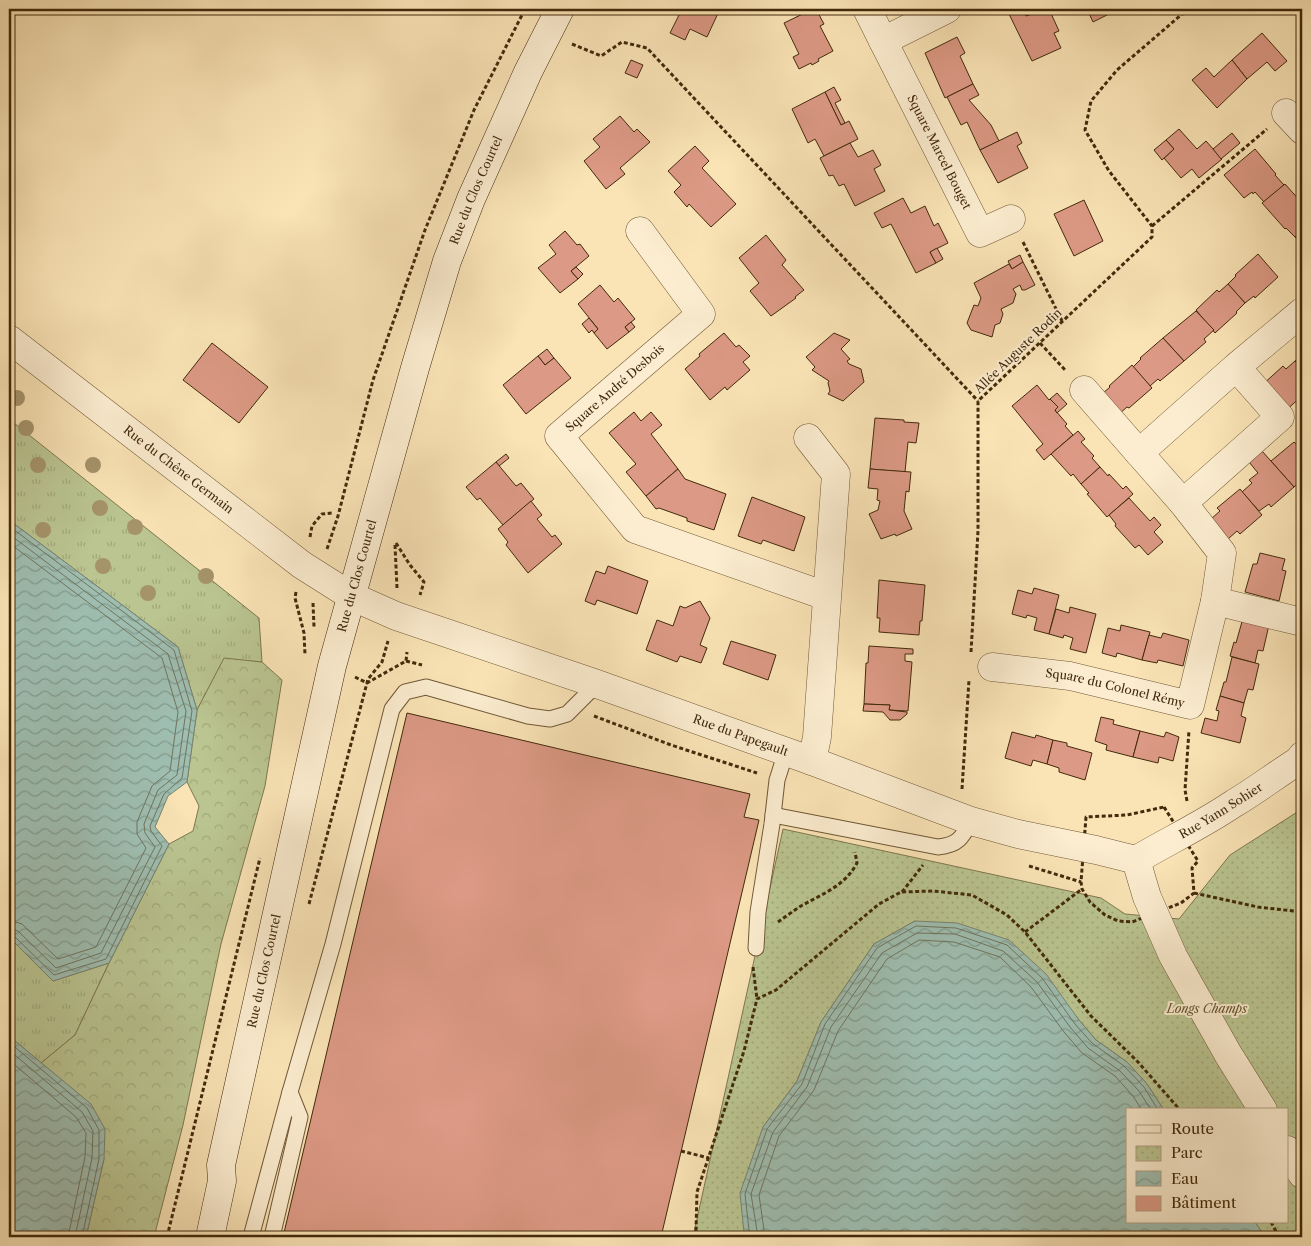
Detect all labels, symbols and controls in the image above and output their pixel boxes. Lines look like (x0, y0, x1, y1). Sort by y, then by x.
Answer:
street label: Square Marcel Bouget (904, 92, 975, 212)
street label: Rue du Clos Courtel (446, 133, 505, 246)
street label: Allée Auguste Rodin (970, 305, 1065, 397)
street label: Square André Desbois (562, 341, 667, 435)
street label: Rue du Chêne Germain (121, 422, 237, 517)
street label: Rue du Clos Courtel (334, 517, 380, 634)
street label: Square du Colonel Rémy (1045, 665, 1187, 711)
street label: Rue du Papegault (691, 711, 791, 759)
street label: Rue Yann Sohier (1176, 779, 1265, 842)
street label: Rue du Clos Courtel (244, 912, 284, 1029)
park label: Longs Champs (1166, 1001, 1248, 1016)
legend (1126, 1108, 1288, 1224)
text: Route (1171, 1119, 1214, 1138)
text: Parc (1171, 1143, 1203, 1162)
text: Eau (1171, 1169, 1199, 1188)
text: Bâtiment (1171, 1193, 1237, 1212)

